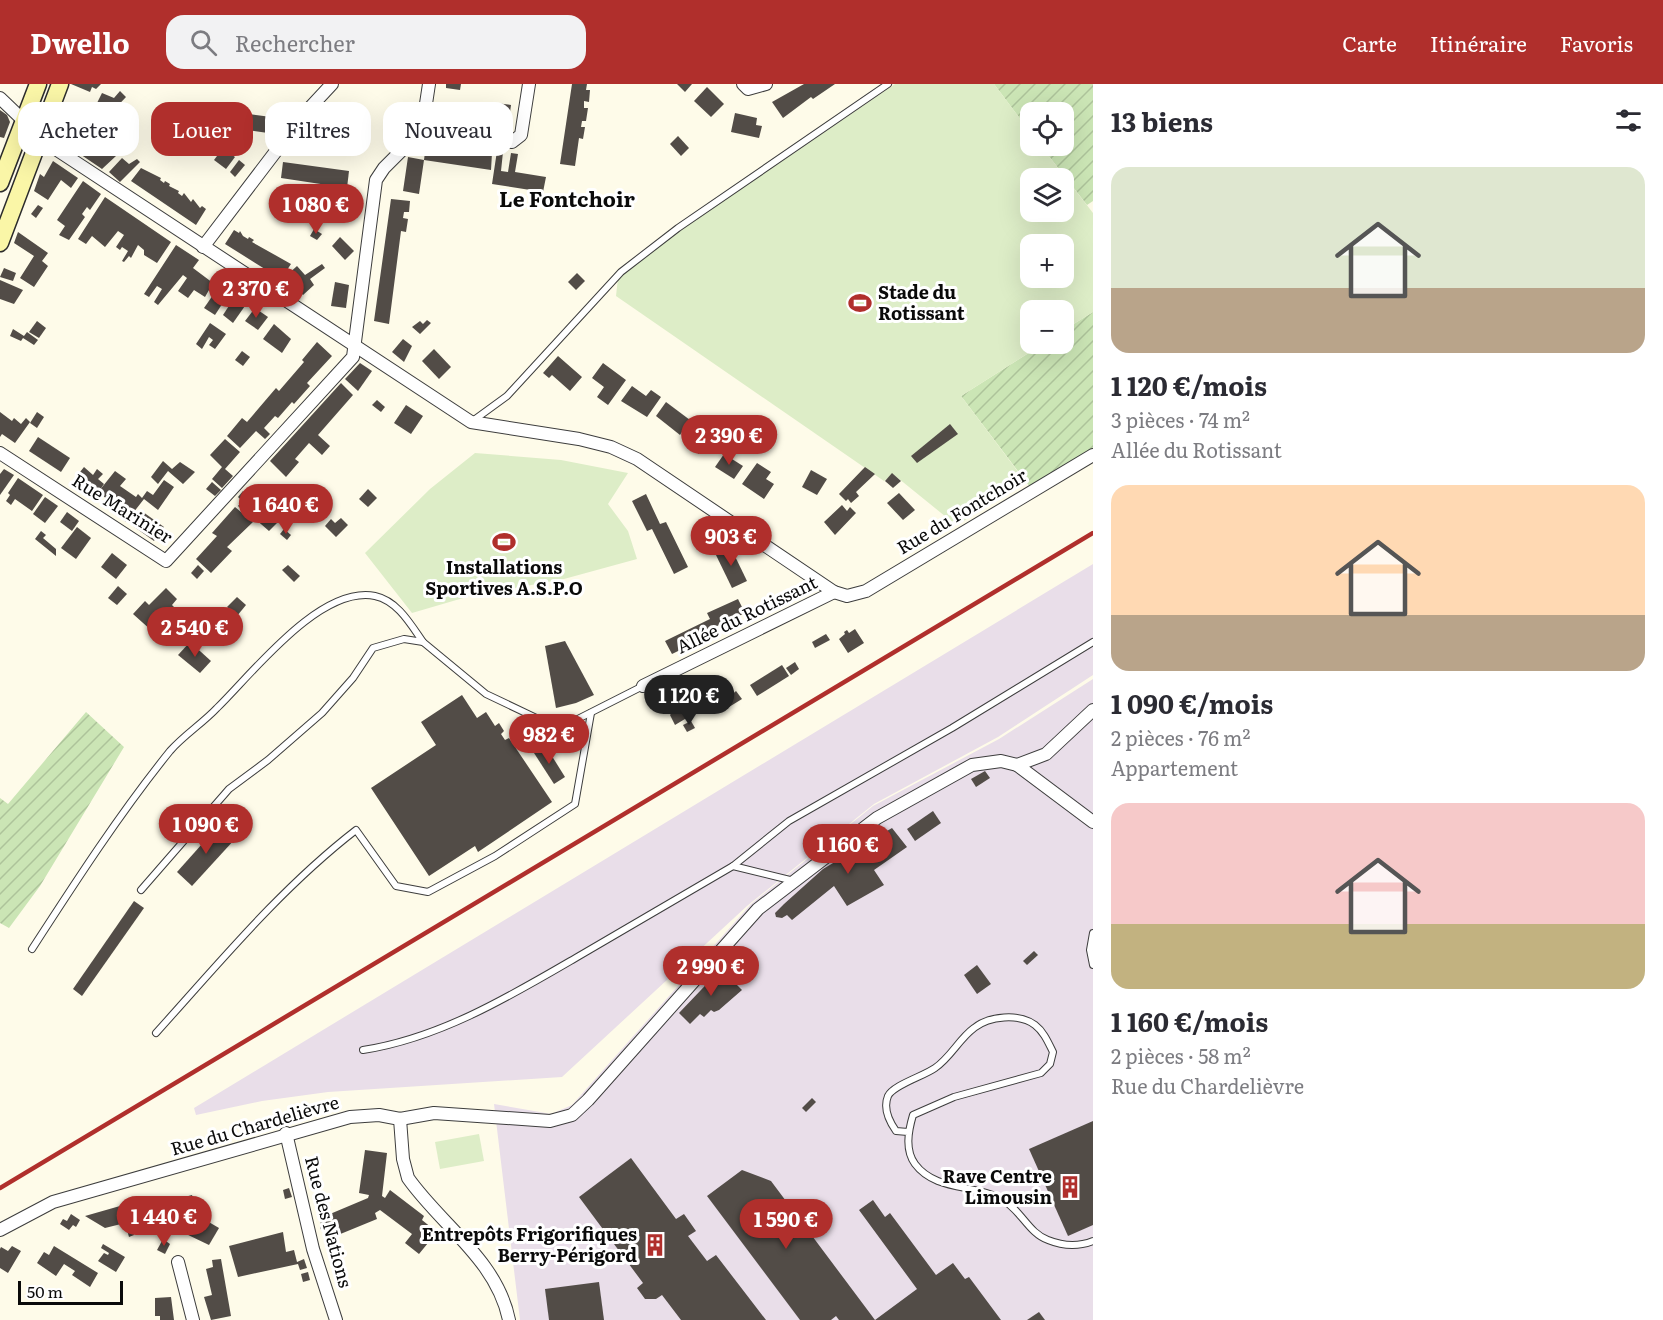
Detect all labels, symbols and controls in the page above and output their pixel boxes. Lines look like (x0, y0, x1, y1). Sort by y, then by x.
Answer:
search box (166, 15, 586, 69)
text: Dwello (30, 21, 130, 63)
icon: search (187, 26, 220, 59)
text: Rechercher (235, 26, 355, 59)
text: Carte (1342, 27, 1397, 58)
text: Itinéraire (1430, 27, 1527, 58)
text: Favoris (1560, 27, 1633, 58)
text: 13 biens (1111, 101, 1213, 140)
chip: Acheter (18, 102, 139, 156)
chip: Louer (151, 102, 253, 156)
chip: Filtres (265, 102, 371, 156)
chip: Nouveau (383, 102, 513, 156)
map controls (1020, 102, 1074, 354)
button: locate (1020, 102, 1074, 156)
icon: filters (1612, 104, 1645, 137)
button: layers (1020, 168, 1074, 222)
district label: Le Fontchoir (499, 182, 636, 213)
pin: 1 080 € (261, 184, 371, 235)
text: 1 080 € (283, 188, 349, 218)
icon: home (1324, 206, 1432, 314)
button: + (1020, 234, 1074, 288)
pin: 2 370 € (201, 268, 311, 319)
text: 2 370 € (223, 272, 289, 302)
place label: Stade du Rotissant (878, 278, 965, 326)
sports icon: Stade du Rotissant (847, 290, 873, 316)
button: − (1020, 300, 1074, 354)
text: 1 120 €/mois (1111, 365, 1267, 404)
text: 3 pièces · 74 m² (1111, 404, 1250, 434)
pin: 2 390 € (674, 415, 784, 466)
text: 2 390 € (695, 419, 763, 449)
text: Allée du Rotissant (1111, 434, 1282, 464)
street label: Rue du Fontchoir (891, 461, 1032, 560)
street label: Rue Marinier (67, 466, 179, 550)
pin: 1 640 € (231, 484, 341, 535)
text: 1 640 € (253, 488, 319, 518)
pin: 903 € (689, 516, 773, 567)
text: 903 € (705, 520, 757, 550)
icon: home (1324, 524, 1432, 632)
sports icon: Installations Sportives A.S.P.O (491, 529, 517, 555)
place label: Installations Sportives A.S.P.O (425, 553, 583, 601)
street label: Allée du Rotissant (671, 568, 822, 659)
pin: 2 540 € (140, 607, 250, 658)
text: 2 540 € (161, 611, 229, 641)
pin: 1 120 € (634, 675, 744, 726)
text: 1 120 € (658, 679, 720, 709)
text: 1 090 €/mois (1111, 683, 1273, 722)
pin: 982 € (507, 714, 591, 765)
text: 982 € (523, 718, 575, 748)
text: 2 pièces · 76 m² (1111, 722, 1250, 752)
text: Appartement (1111, 752, 1238, 782)
pin: 1 090 € (151, 804, 261, 855)
text: 1 090 € (173, 808, 239, 838)
pin: 1 160 € (793, 824, 903, 875)
text: 1 160 € (817, 828, 879, 858)
icon: home (1324, 842, 1432, 950)
pin: 2 990 € (656, 946, 766, 997)
text: 2 990 € (677, 950, 745, 980)
text: 1 160 €/mois (1111, 1001, 1268, 1040)
text: 2 pièces · 58 m² (1111, 1040, 1251, 1070)
text: Rue du Chardelièvre (1111, 1070, 1304, 1100)
street label: Rue du Chardelièvre (167, 1088, 342, 1161)
street label: Rue des Nations (299, 1153, 360, 1290)
place label: Rave Centre Limousin (943, 1162, 1052, 1210)
building icon: Rave Centre Limousin (1057, 1174, 1083, 1200)
pin: 1 440 € (109, 1196, 219, 1247)
pin: 1 590 € (731, 1199, 841, 1250)
text: 1 440 € (131, 1200, 197, 1230)
text: 1 590 € (754, 1203, 818, 1233)
place label: Entrepôts Frigorifiques Berry-Périgord (422, 1220, 637, 1268)
building icon: Entrepôts Frigorifiques Berry-Périgord (642, 1232, 668, 1258)
scale bar (18, 1278, 123, 1306)
text: 50 m (27, 1279, 63, 1303)

